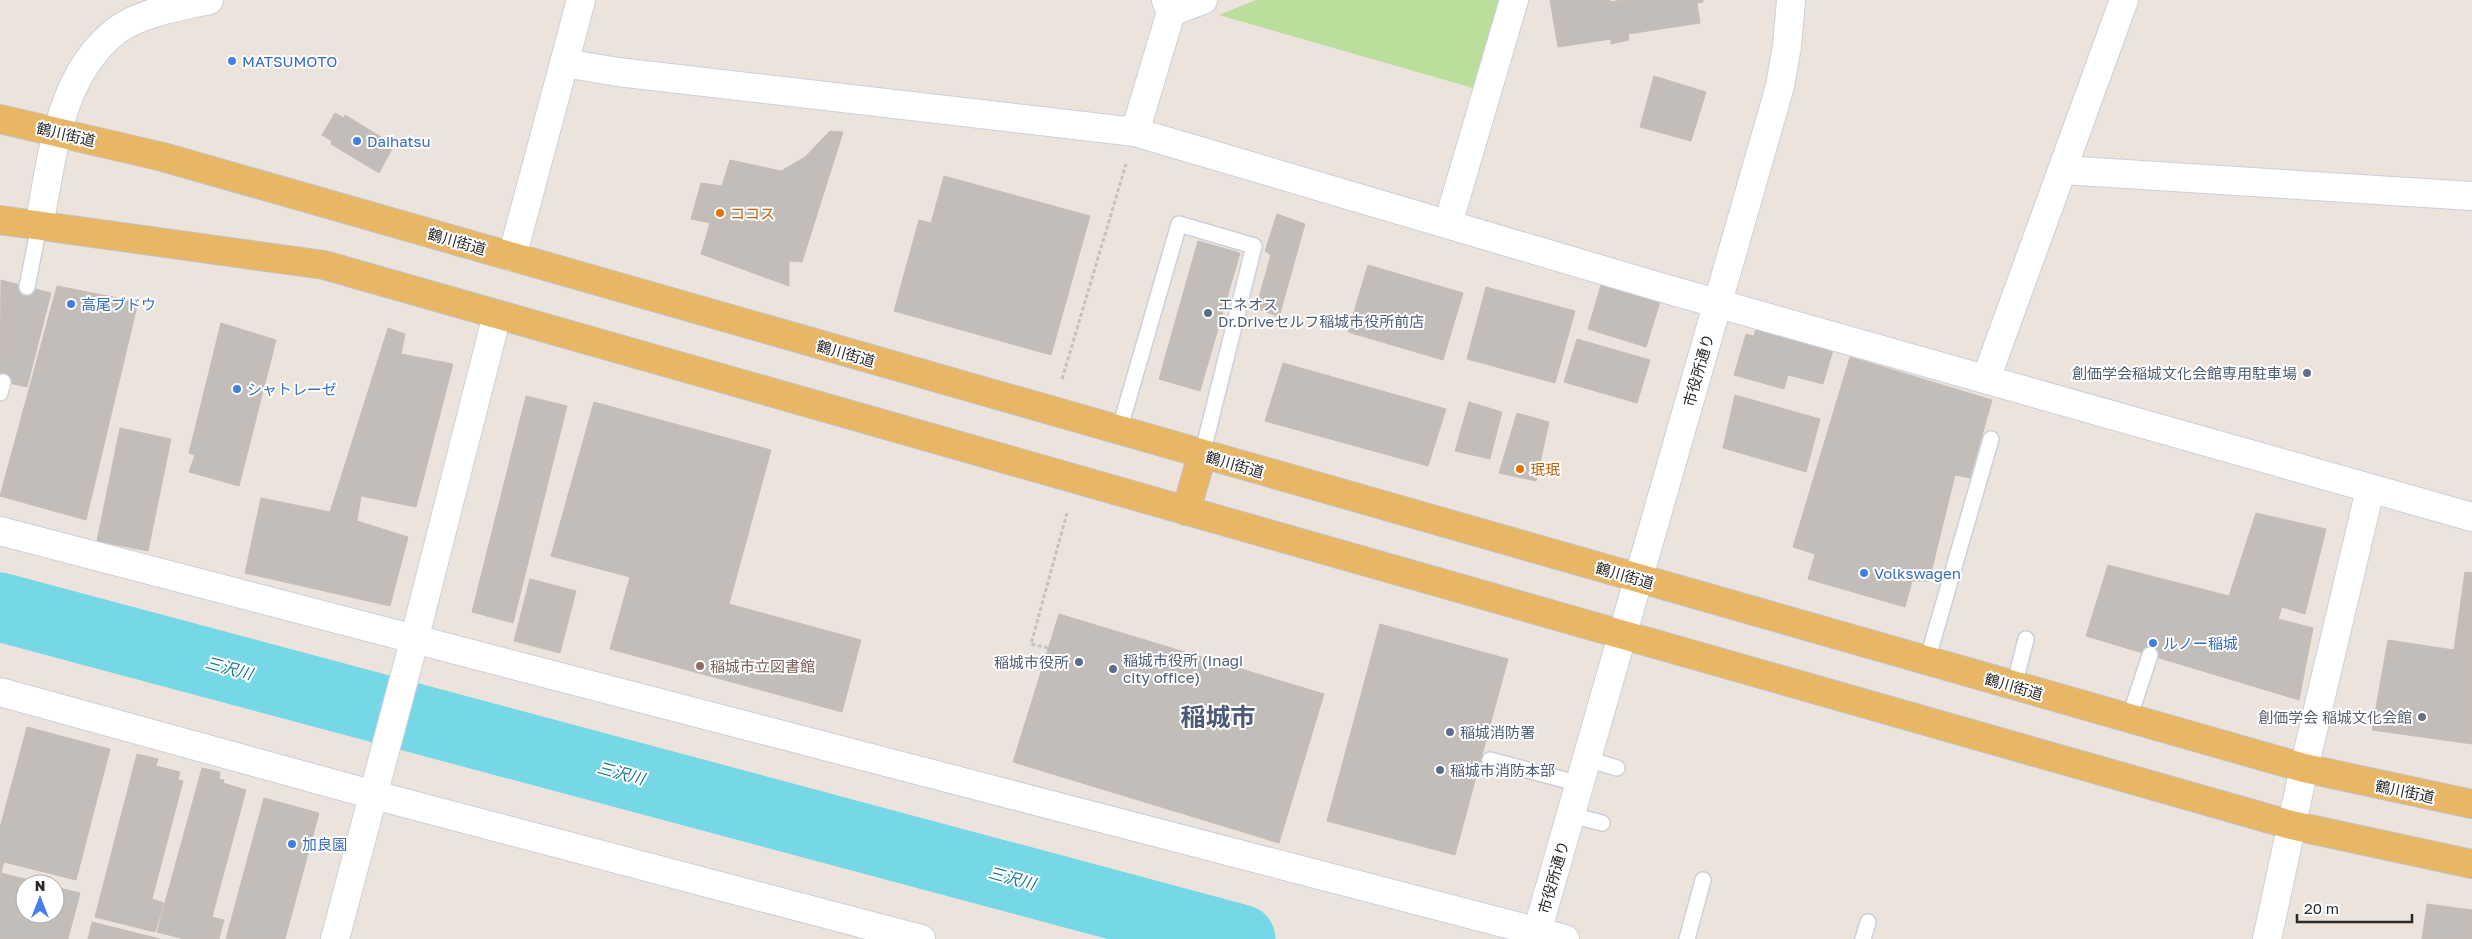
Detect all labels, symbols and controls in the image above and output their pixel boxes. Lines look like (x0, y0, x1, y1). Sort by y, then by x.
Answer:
place label: MATSUMOTO (242, 52, 337, 70)
marker: MATSUMOTO (226, 55, 238, 67)
street label: 鶴川街道 (35, 118, 97, 150)
place label: Daihatsu (367, 132, 431, 150)
marker: Daihatsu (351, 135, 363, 147)
place label: ココス (730, 204, 775, 222)
marker: ココス (714, 207, 726, 219)
street label: 鶴川街道 (426, 224, 488, 258)
place label: 高尾ブドウ (81, 295, 156, 313)
place label: エネオス Dr.Driveセルフ稲城市役所前店 (1218, 295, 1424, 330)
marker: 高尾ブドウ (65, 298, 77, 310)
marker: エネオス Dr.Driveセルフ稲城市役所前店 (1202, 307, 1214, 319)
street label: 市役所通り (1679, 331, 1717, 409)
street label: 鶴川街道 (815, 336, 877, 370)
place label: 創価学会稲城文化会館専用駐車場 (2072, 364, 2297, 382)
marker: 創価学会稲城文化会館専用駐車場 (2301, 367, 2313, 379)
place label: シャトレーゼ (247, 380, 337, 398)
marker: シャトレーゼ (231, 383, 243, 395)
street label: 鶴川街道 (1204, 447, 1266, 481)
place label: 珉珉 (1530, 460, 1560, 478)
marker: 珉珉 (1514, 463, 1526, 475)
street label: 鶴川街道 (1594, 558, 1656, 592)
place label: Volkswagen (1874, 564, 1961, 582)
marker: Volkswagen (1858, 567, 1870, 579)
place label: ルノー稲城 (2163, 634, 2238, 652)
marker: ルノー稲城 (2147, 637, 2159, 649)
place label: 稲城市役所 (Inagi city office) (1123, 651, 1243, 686)
water label: 三沢川 (203, 652, 257, 684)
place label: 稲城市役所 (994, 653, 1069, 671)
marker: 稲城市役所 (1073, 656, 1085, 668)
place label: 稲城市立図書館 (710, 657, 815, 675)
marker: 稲城市立図書館 (694, 660, 706, 672)
marker: 稲城市役所 (Inagi city office) (1107, 663, 1119, 675)
street label: 鶴川街道 (1983, 669, 2045, 703)
district label: 稲城市 (1180, 701, 1256, 732)
place label: 創価学会 稲城文化会館 (2258, 708, 2412, 726)
marker: 創価学会 稲城文化会館 (2416, 711, 2428, 723)
place label: 稲城消防署 (1460, 723, 1535, 741)
marker: 稲城消防署 (1444, 726, 1456, 738)
water label: 三沢川 (595, 757, 649, 789)
place label: 稲城市消防本部 (1450, 761, 1555, 779)
marker: 稲城市消防本部 (1434, 764, 1446, 776)
street label: 鶴川街道 (2374, 776, 2436, 806)
place label: 加良園 (302, 835, 347, 853)
marker: 加良園 (286, 838, 298, 850)
street label: 市役所通り (1534, 838, 1572, 916)
water label: 三沢川 (986, 862, 1040, 894)
north arrow (15, 874, 65, 924)
text: N (35, 877, 45, 894)
scale bar (2297, 892, 2412, 924)
text: 20 m (2304, 899, 2339, 917)

